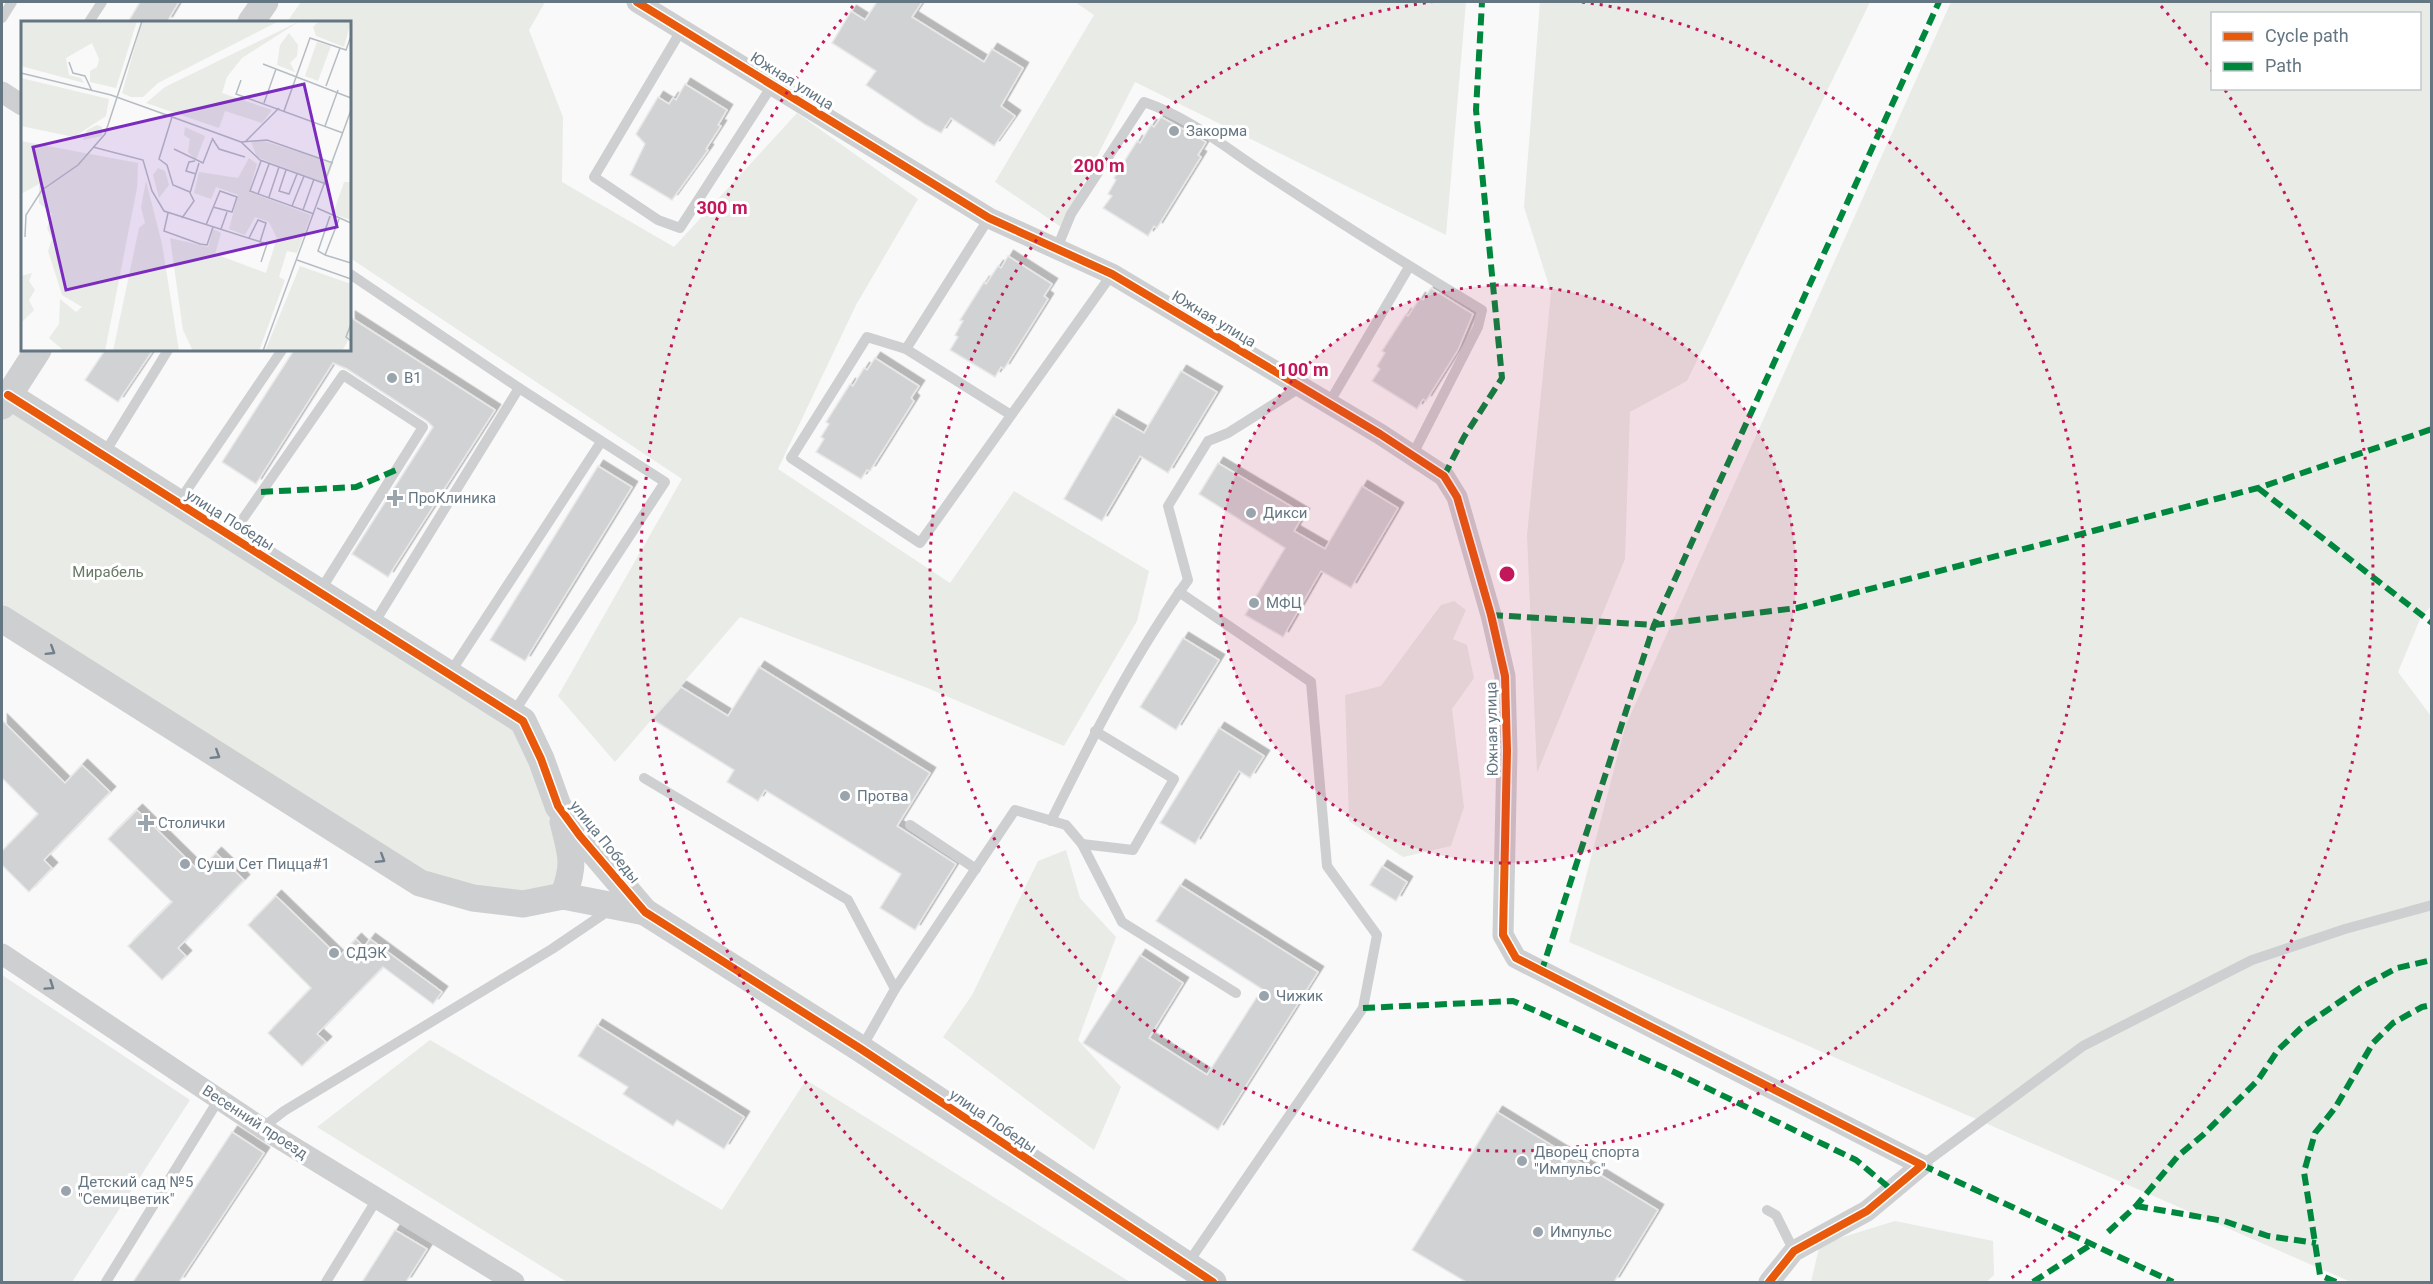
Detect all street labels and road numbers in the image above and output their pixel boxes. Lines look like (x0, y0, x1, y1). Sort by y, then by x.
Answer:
street label: Южная улица (747, 48, 837, 114)
street label: Южная улица (1169, 287, 1259, 351)
street label: улица Победы (182, 486, 278, 554)
street label: Южная улица (1482, 681, 1502, 777)
street label: улица Победы (566, 797, 644, 887)
street label: Весенний проезд (199, 1081, 311, 1163)
street label: улица Победы (946, 1085, 1040, 1157)

